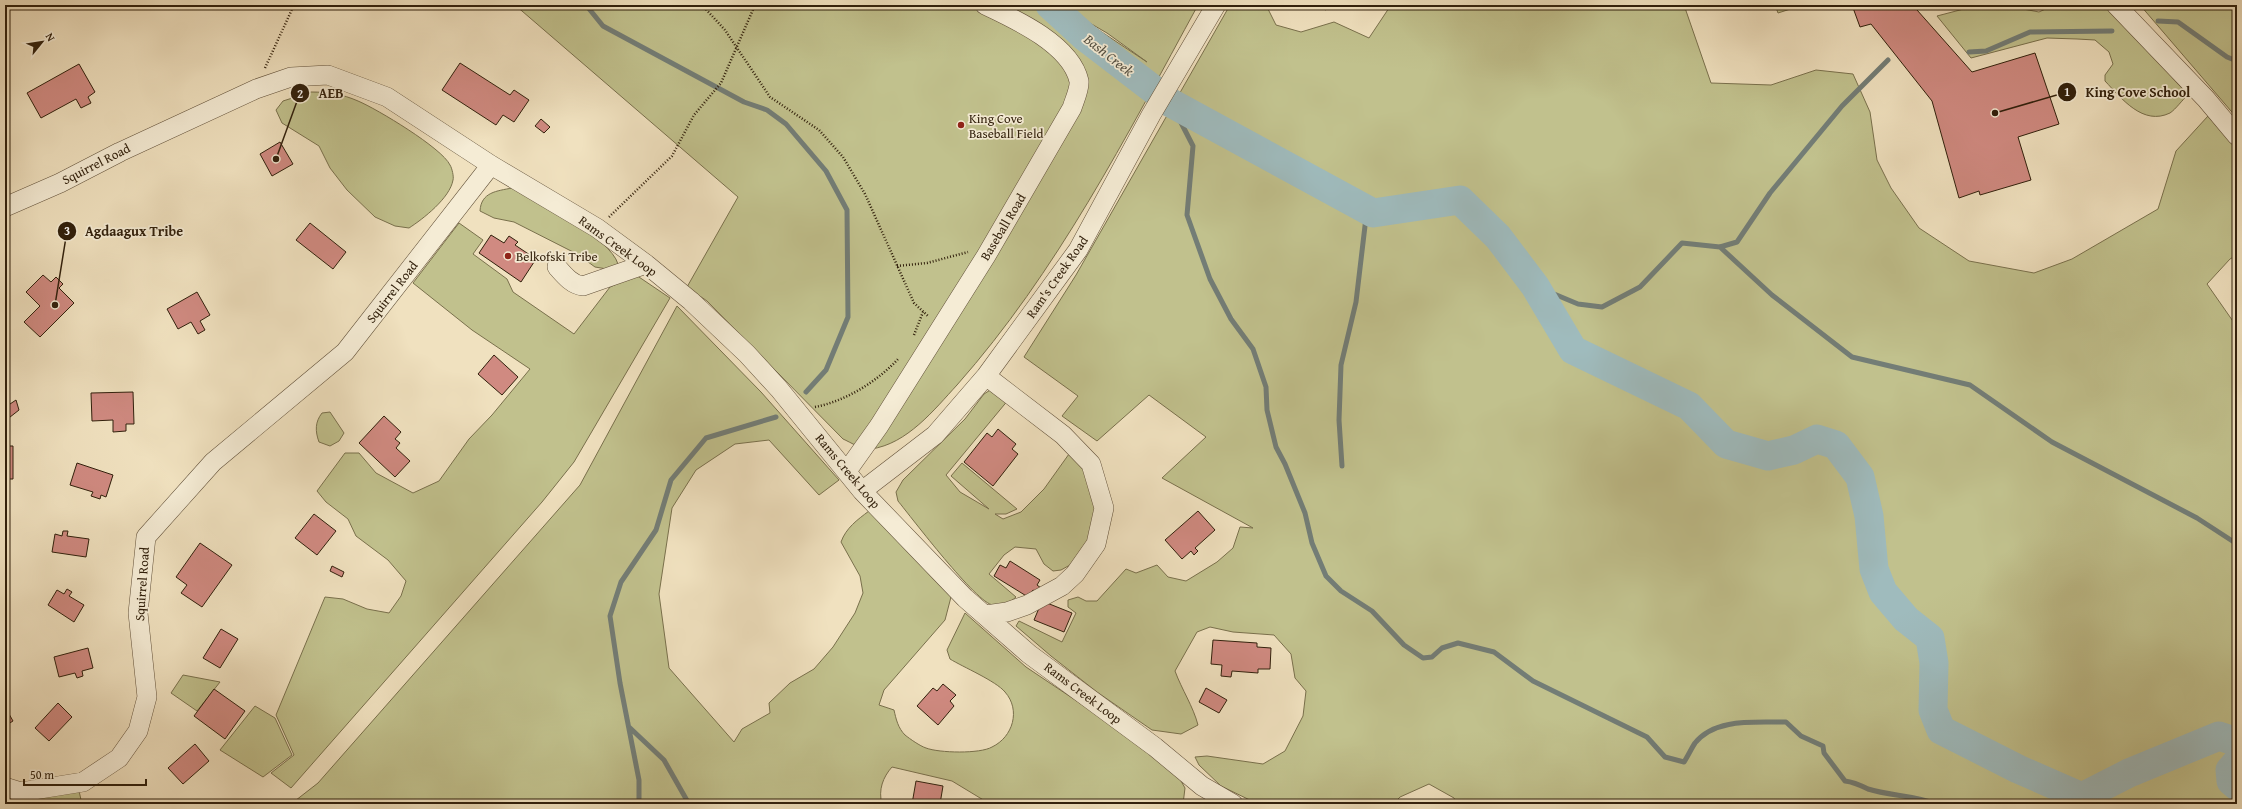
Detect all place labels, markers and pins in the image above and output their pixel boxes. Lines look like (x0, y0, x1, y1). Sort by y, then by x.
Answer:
callout: King Cove School (2057, 79, 2198, 105)
callout: AEB (290, 80, 351, 106)
place label: King Cove Baseball Field (969, 109, 1044, 143)
marker: King Cove Baseball Field (956, 120, 966, 130)
callout: Agdaagux Tribe (57, 218, 191, 244)
place label: Belkofski Tribe (516, 247, 598, 266)
marker: Belkofski Tribe (503, 251, 513, 261)

